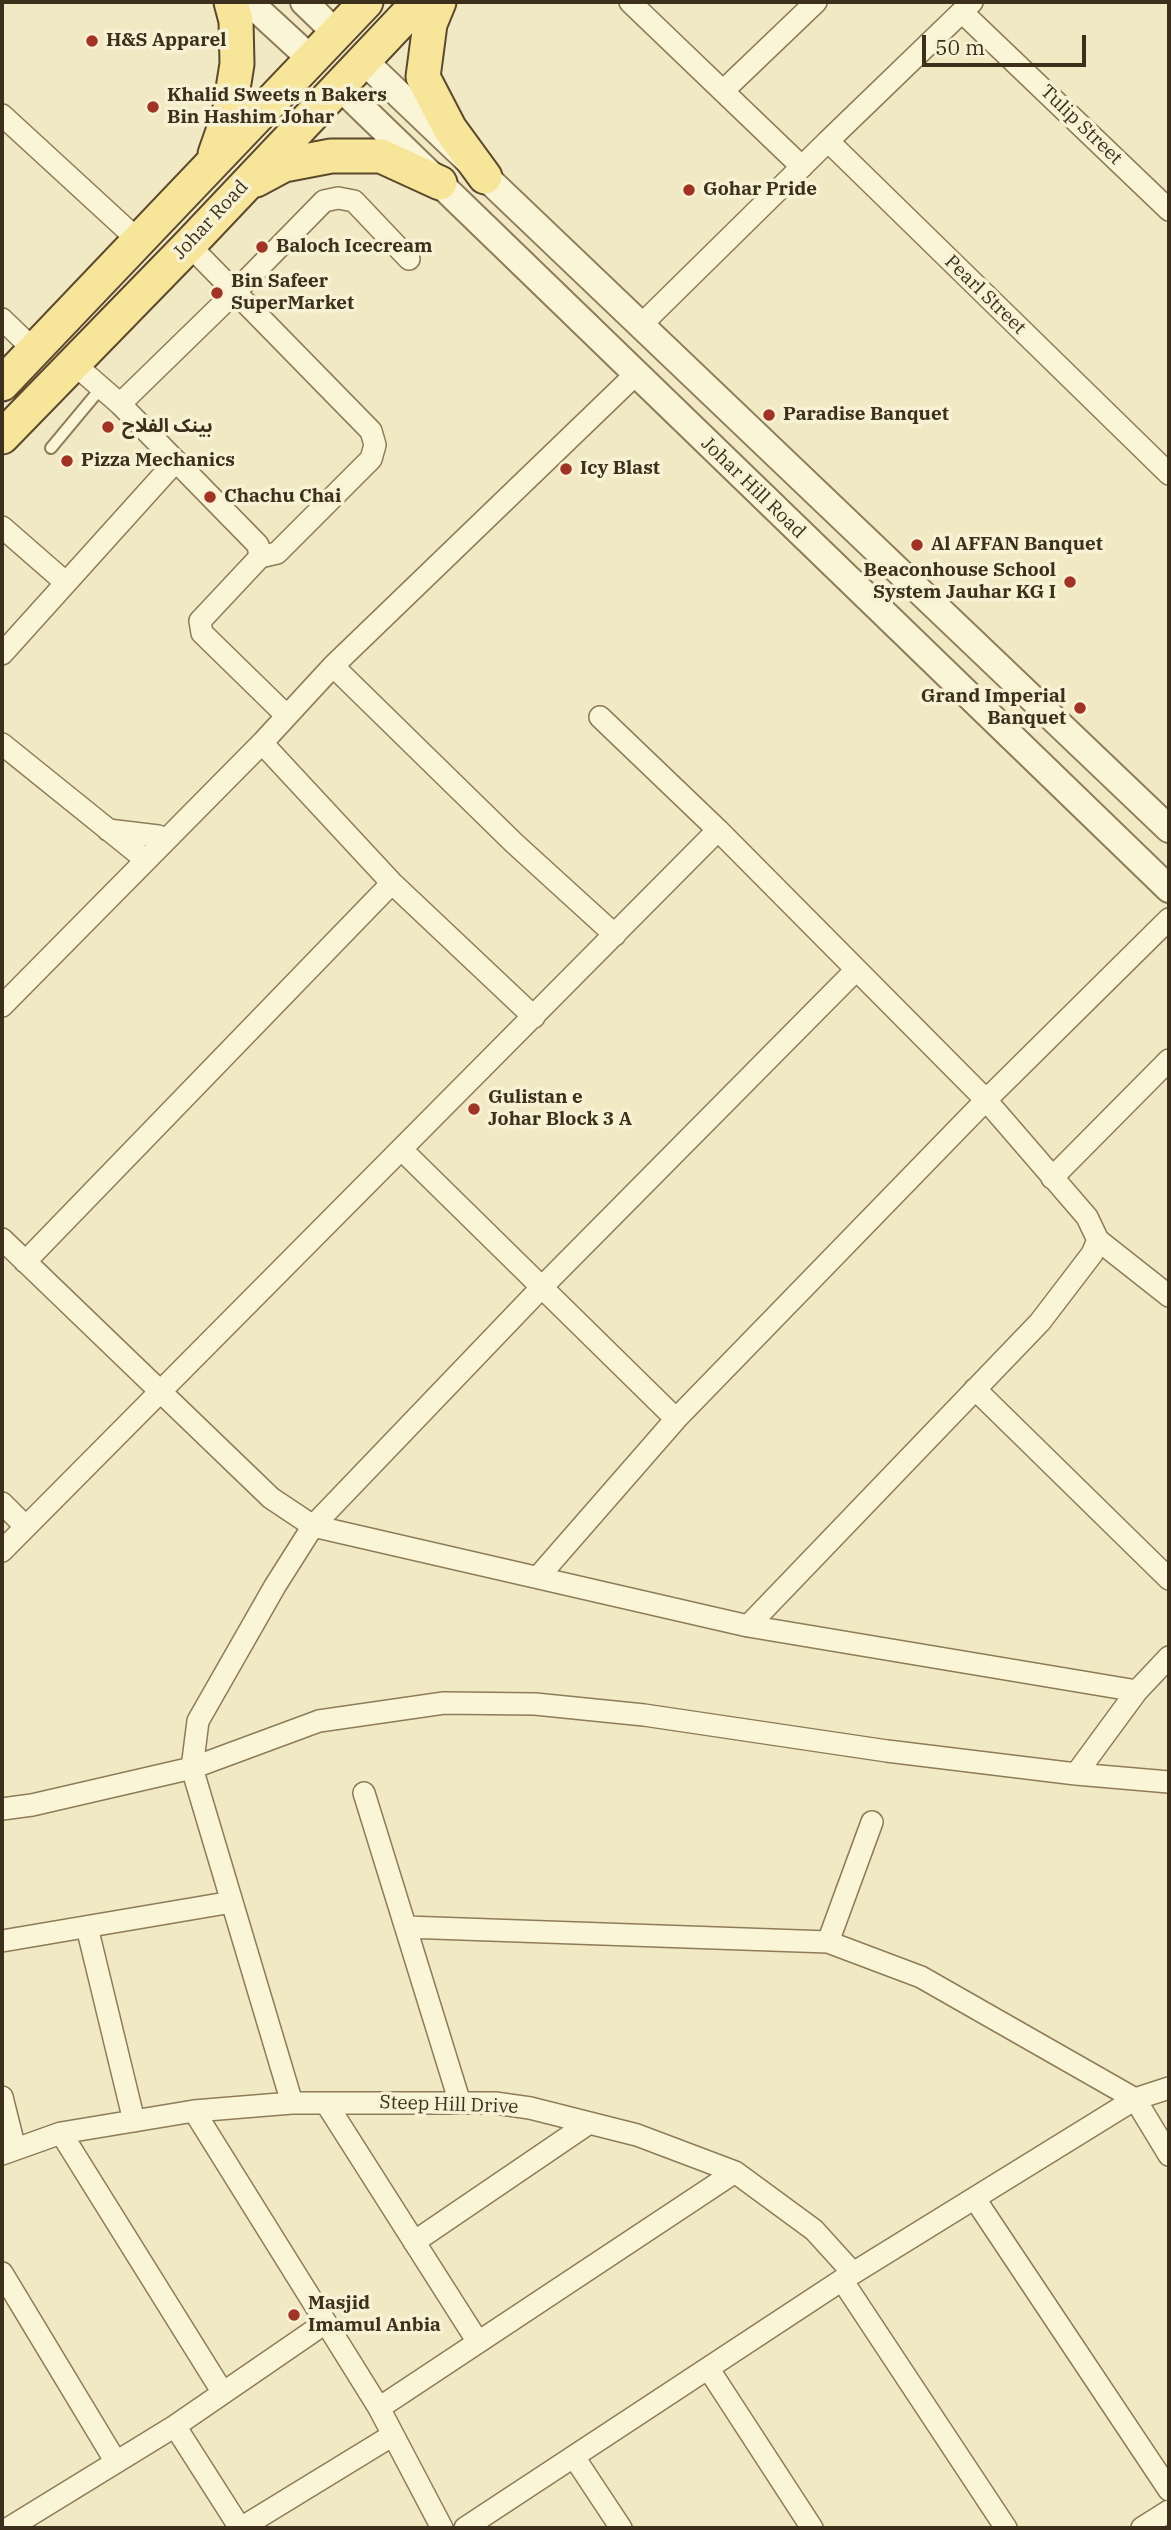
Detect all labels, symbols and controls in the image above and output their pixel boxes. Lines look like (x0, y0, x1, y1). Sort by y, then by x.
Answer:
scale bar (926, 21, 1090, 65)
place label: H&S Apparel (106, 30, 226, 52)
marker: H&S Apparel (84, 33, 100, 49)
text: 50 m (935, 33, 985, 61)
street label: Tulip Street (1035, 80, 1127, 170)
place label: Khalid Sweets n Bakers Bin Hashim Johar (167, 85, 387, 129)
marker: Khalid Sweets n Bakers Bin Hashim Johar (145, 99, 161, 115)
street label: Johar Road (169, 176, 253, 264)
place label: Gohar Pride (703, 179, 817, 201)
marker: Gohar Pride (681, 182, 697, 198)
place label: Baloch Icecream (276, 236, 433, 258)
marker: Baloch Icecream (254, 239, 270, 255)
street label: Pearl Street (940, 251, 1030, 339)
place label: Bin Safeer SuperMarket (231, 271, 354, 315)
marker: Bin Safeer SuperMarket (209, 285, 225, 301)
place label: Paradise Banquet (783, 404, 949, 426)
marker: Paradise Banquet (761, 407, 777, 423)
place label: بینک الفلاح (122, 416, 212, 438)
marker: بینک الفلاح (100, 419, 116, 435)
street label: Johar Hill Road (696, 432, 810, 544)
place label: Pizza Mechanics (81, 450, 235, 472)
marker: Pizza Mechanics (59, 453, 75, 469)
place label: Icy Blast (580, 458, 660, 480)
marker: Icy Blast (558, 461, 574, 477)
place label: Chachu Chai (224, 486, 341, 508)
marker: Chachu Chai (202, 489, 218, 505)
place label: Al AFFAN Banquet (931, 534, 1103, 556)
marker: Al AFFAN Banquet (909, 537, 925, 553)
place label: Beaconhouse School System Jauhar KG I (864, 560, 1056, 604)
marker: Beaconhouse School System Jauhar KG I (1062, 574, 1078, 590)
place label: Grand Imperial Banquet (921, 686, 1066, 730)
marker: Grand Imperial Banquet (1072, 700, 1088, 716)
place label: Gulistan e Johar Block 3 A (488, 1087, 632, 1131)
marker: Gulistan e Johar Block 3 A (466, 1101, 482, 1117)
street label: Steep Hill Drive (379, 2091, 519, 2119)
place label: Masjid Imamul Anbia (308, 2293, 441, 2337)
marker: Masjid Imamul Anbia (286, 2307, 302, 2323)

